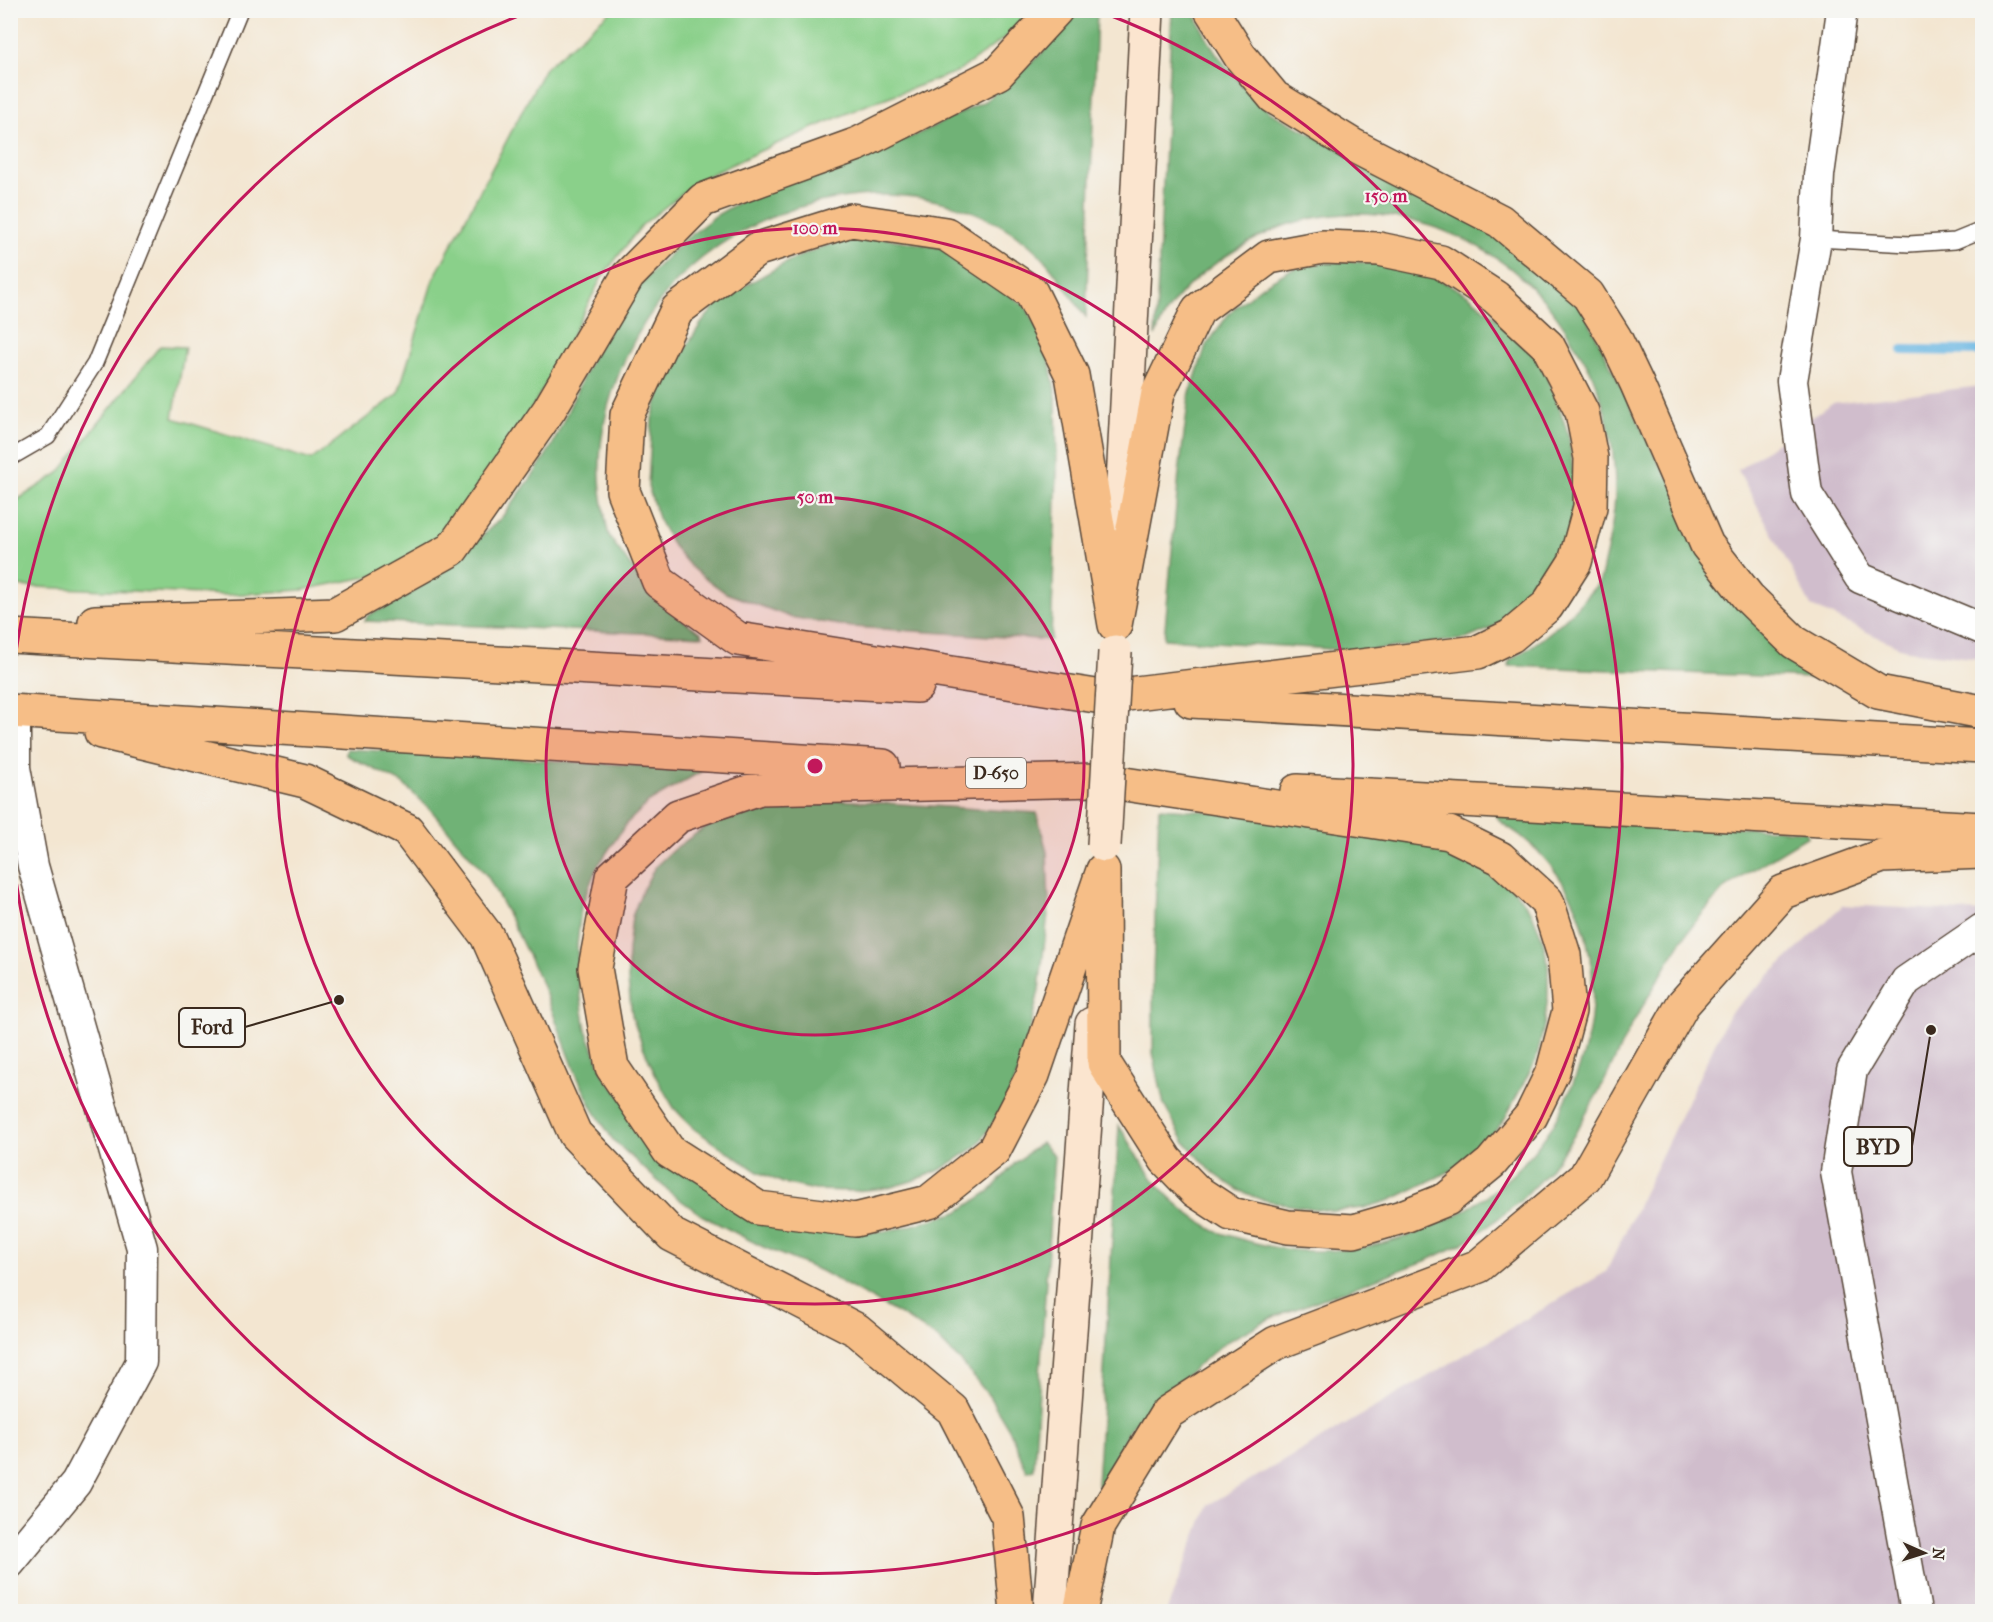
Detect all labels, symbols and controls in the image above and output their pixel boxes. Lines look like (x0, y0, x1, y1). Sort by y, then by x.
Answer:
text: 150 m (1365, 186, 1408, 207)
text: 100 m (792, 218, 839, 239)
text: 50 m (797, 487, 834, 508)
centre of rings (805, 756, 825, 776)
road number: D-650 (966, 758, 1026, 788)
callout: Ford (179, 1008, 245, 1047)
text: Ford (190, 1015, 233, 1039)
callout: BYD (1844, 1127, 1912, 1166)
text: BYD (1856, 1135, 1900, 1159)
north arrow (1894, 1523, 1954, 1583)
text: N (1929, 1547, 1948, 1561)

